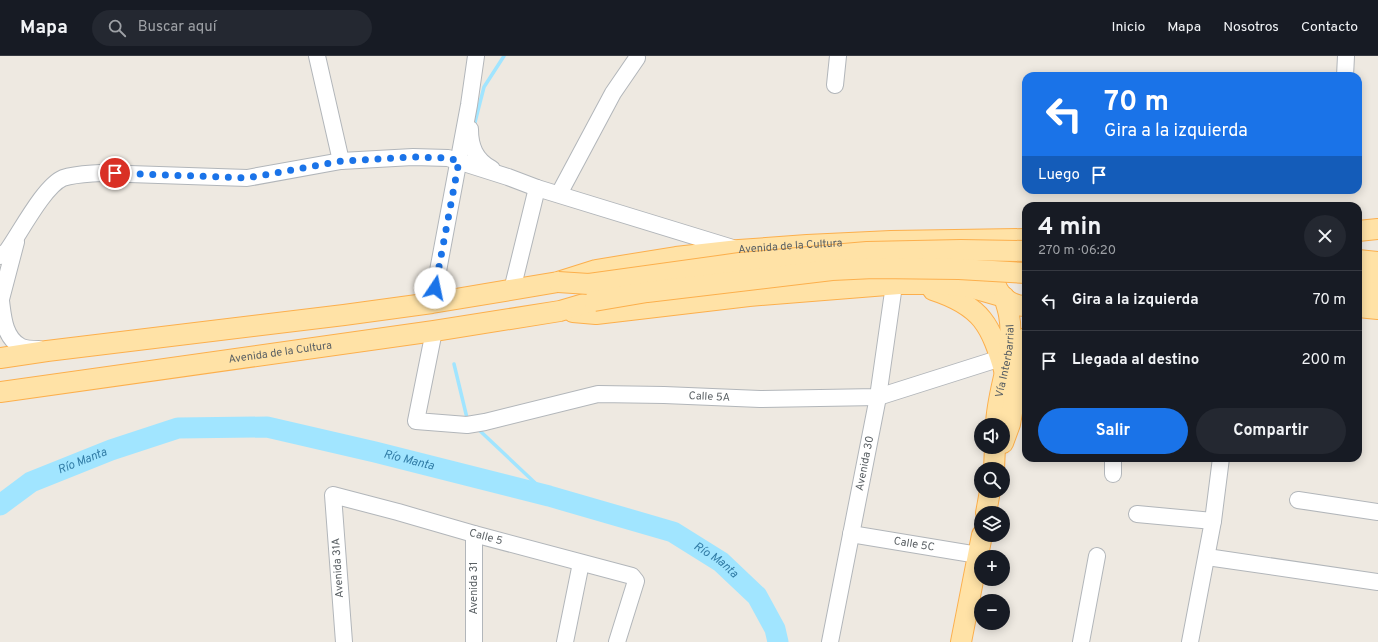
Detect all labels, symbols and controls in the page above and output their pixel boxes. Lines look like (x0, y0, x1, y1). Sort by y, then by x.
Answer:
search box (92, 10, 372, 46)
text: Mapa (20, 16, 68, 40)
icon: search (106, 17, 128, 39)
text: Buscar aquí (138, 18, 217, 37)
text: Inicio (1112, 19, 1145, 36)
text: Mapa (1167, 19, 1201, 36)
text: Nosotros (1223, 19, 1279, 36)
text: Contacto (1301, 19, 1358, 36)
text: 70 m (1104, 85, 1169, 121)
icon: left (1038, 88, 1090, 140)
text: Gira a la izquierda (1104, 120, 1248, 143)
pin (98, 156, 132, 190)
icon: arrive (104, 162, 126, 184)
icon: arrive (1088, 164, 1110, 186)
text: Luego (1038, 166, 1080, 185)
text: 4 min (1038, 213, 1101, 243)
button: close (1304, 215, 1346, 257)
street label: Avenida de la Cultura (738, 236, 843, 257)
text: 270 m · 06:20 (1038, 243, 1116, 259)
position arrow (414, 267, 456, 309)
icon: left (1038, 290, 1060, 312)
text: Gira a la izquierda (1072, 291, 1199, 310)
text: 70 m (1313, 291, 1346, 310)
street label: Vía Interbarrial (993, 324, 1018, 399)
street label: Avenida de la Cultura (228, 338, 333, 367)
icon: arrive (1038, 350, 1060, 372)
text: Llegada al destino (1072, 351, 1199, 370)
text: 200 m (1301, 351, 1346, 370)
street label: Calle 5A (688, 389, 730, 405)
button: Salir (1038, 408, 1188, 454)
button: Compartir (1196, 408, 1346, 454)
map controls (974, 418, 1010, 630)
button: sound (974, 418, 1010, 454)
street label: Avenida 30 (853, 435, 877, 492)
water label: Río Manta (56, 444, 110, 478)
water label: Río Manta (382, 446, 437, 475)
button: search (974, 462, 1010, 498)
button: layers (974, 506, 1010, 542)
street label: Calle 5 (467, 526, 504, 548)
street label: Calle 5C (893, 534, 936, 555)
street label: Avenida 31A (329, 538, 347, 598)
water label: Río Manta (690, 539, 742, 582)
button: + (974, 550, 1010, 586)
street label: Avenida 31 (467, 562, 481, 614)
button: − (974, 594, 1010, 630)

